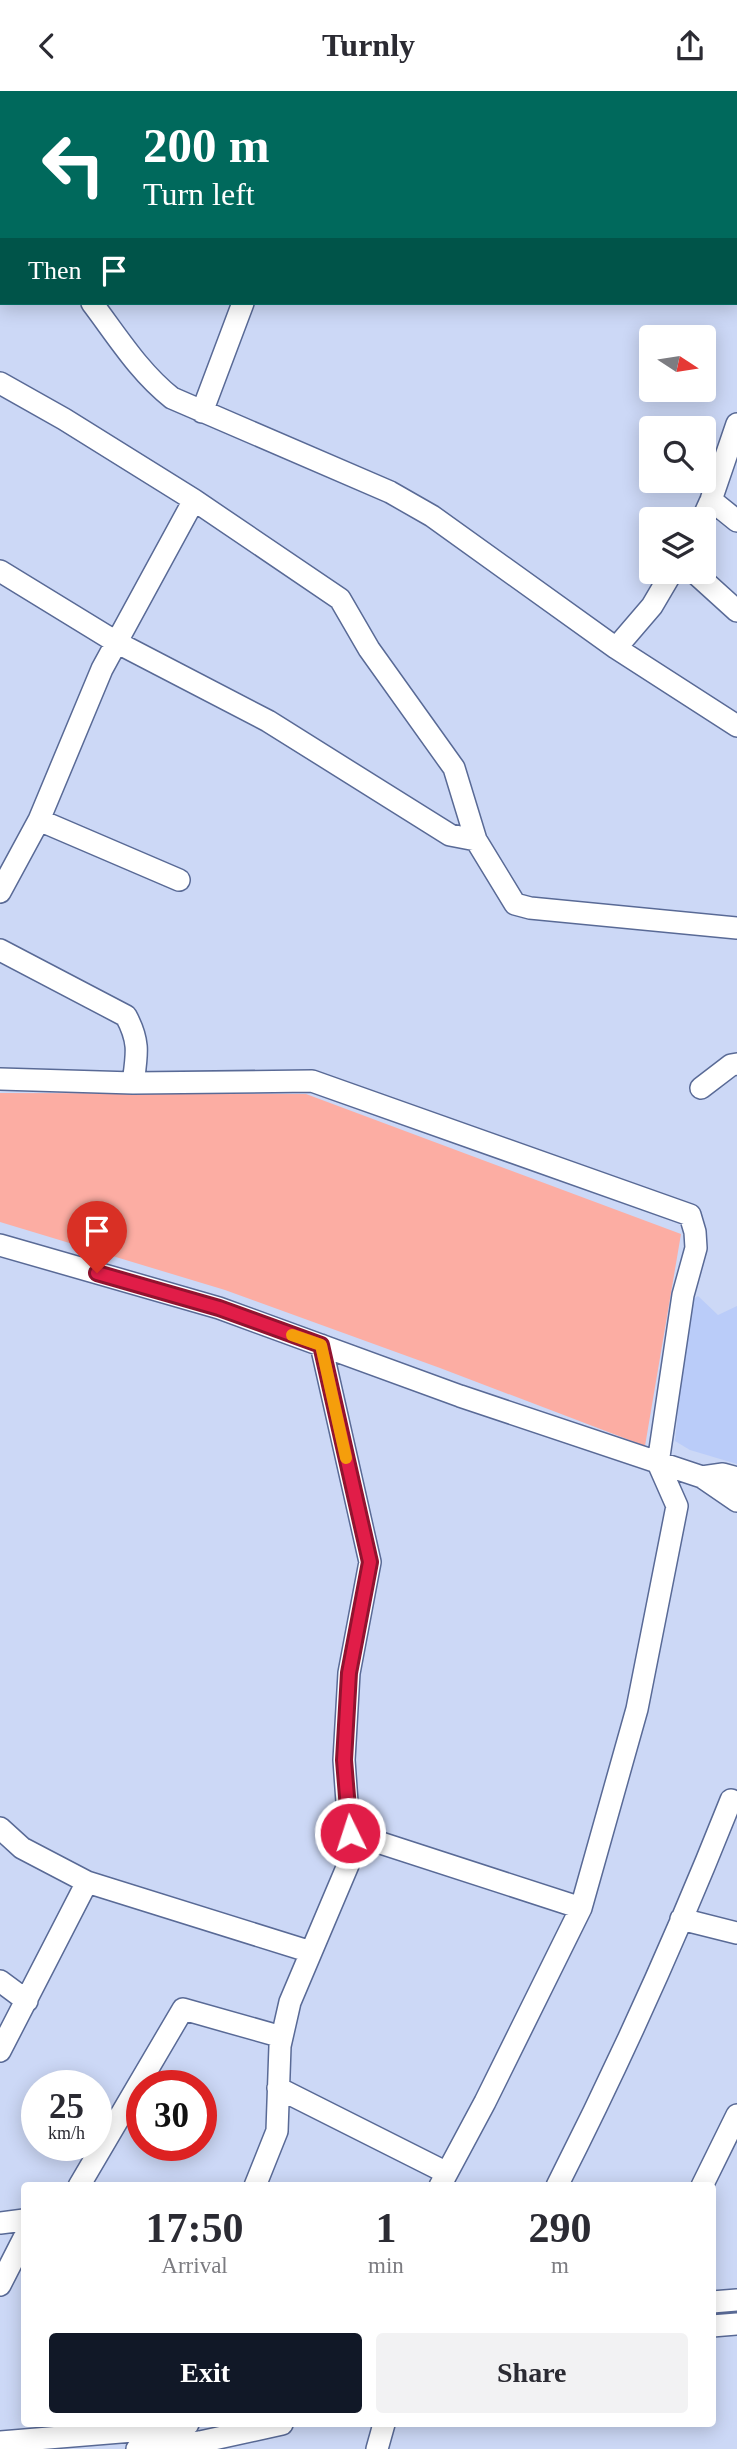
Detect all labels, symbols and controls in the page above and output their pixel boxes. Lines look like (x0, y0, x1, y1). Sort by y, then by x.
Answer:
icon: back (28, 27, 66, 65)
text: Turnly (322, 27, 415, 63)
icon: share (671, 27, 709, 65)
text: 200 m (143, 118, 270, 173)
icon: left (28, 119, 119, 210)
text: Turn left (143, 176, 255, 212)
icon: arrive (95, 252, 133, 290)
text: Then (28, 256, 81, 285)
north arrow (639, 325, 716, 403)
map controls (639, 325, 716, 584)
button: search (639, 416, 716, 493)
button: layers (639, 507, 716, 584)
pin (67, 1201, 127, 1273)
icon: arrive (78, 1212, 116, 1250)
position arrow (313, 1796, 387, 1870)
speed limit sign: 30 (126, 2070, 217, 2161)
text: 25 (49, 2087, 84, 2126)
text: km/h (48, 2123, 85, 2143)
text: 17:50 (146, 2205, 244, 2251)
text: 1 (375, 2205, 396, 2251)
text: 290 (528, 2205, 591, 2251)
text: Arrival (161, 2253, 228, 2278)
text: min (368, 2253, 404, 2278)
text: m (551, 2253, 569, 2278)
button: Exit (49, 2333, 362, 2413)
button: Share (376, 2333, 688, 2413)

